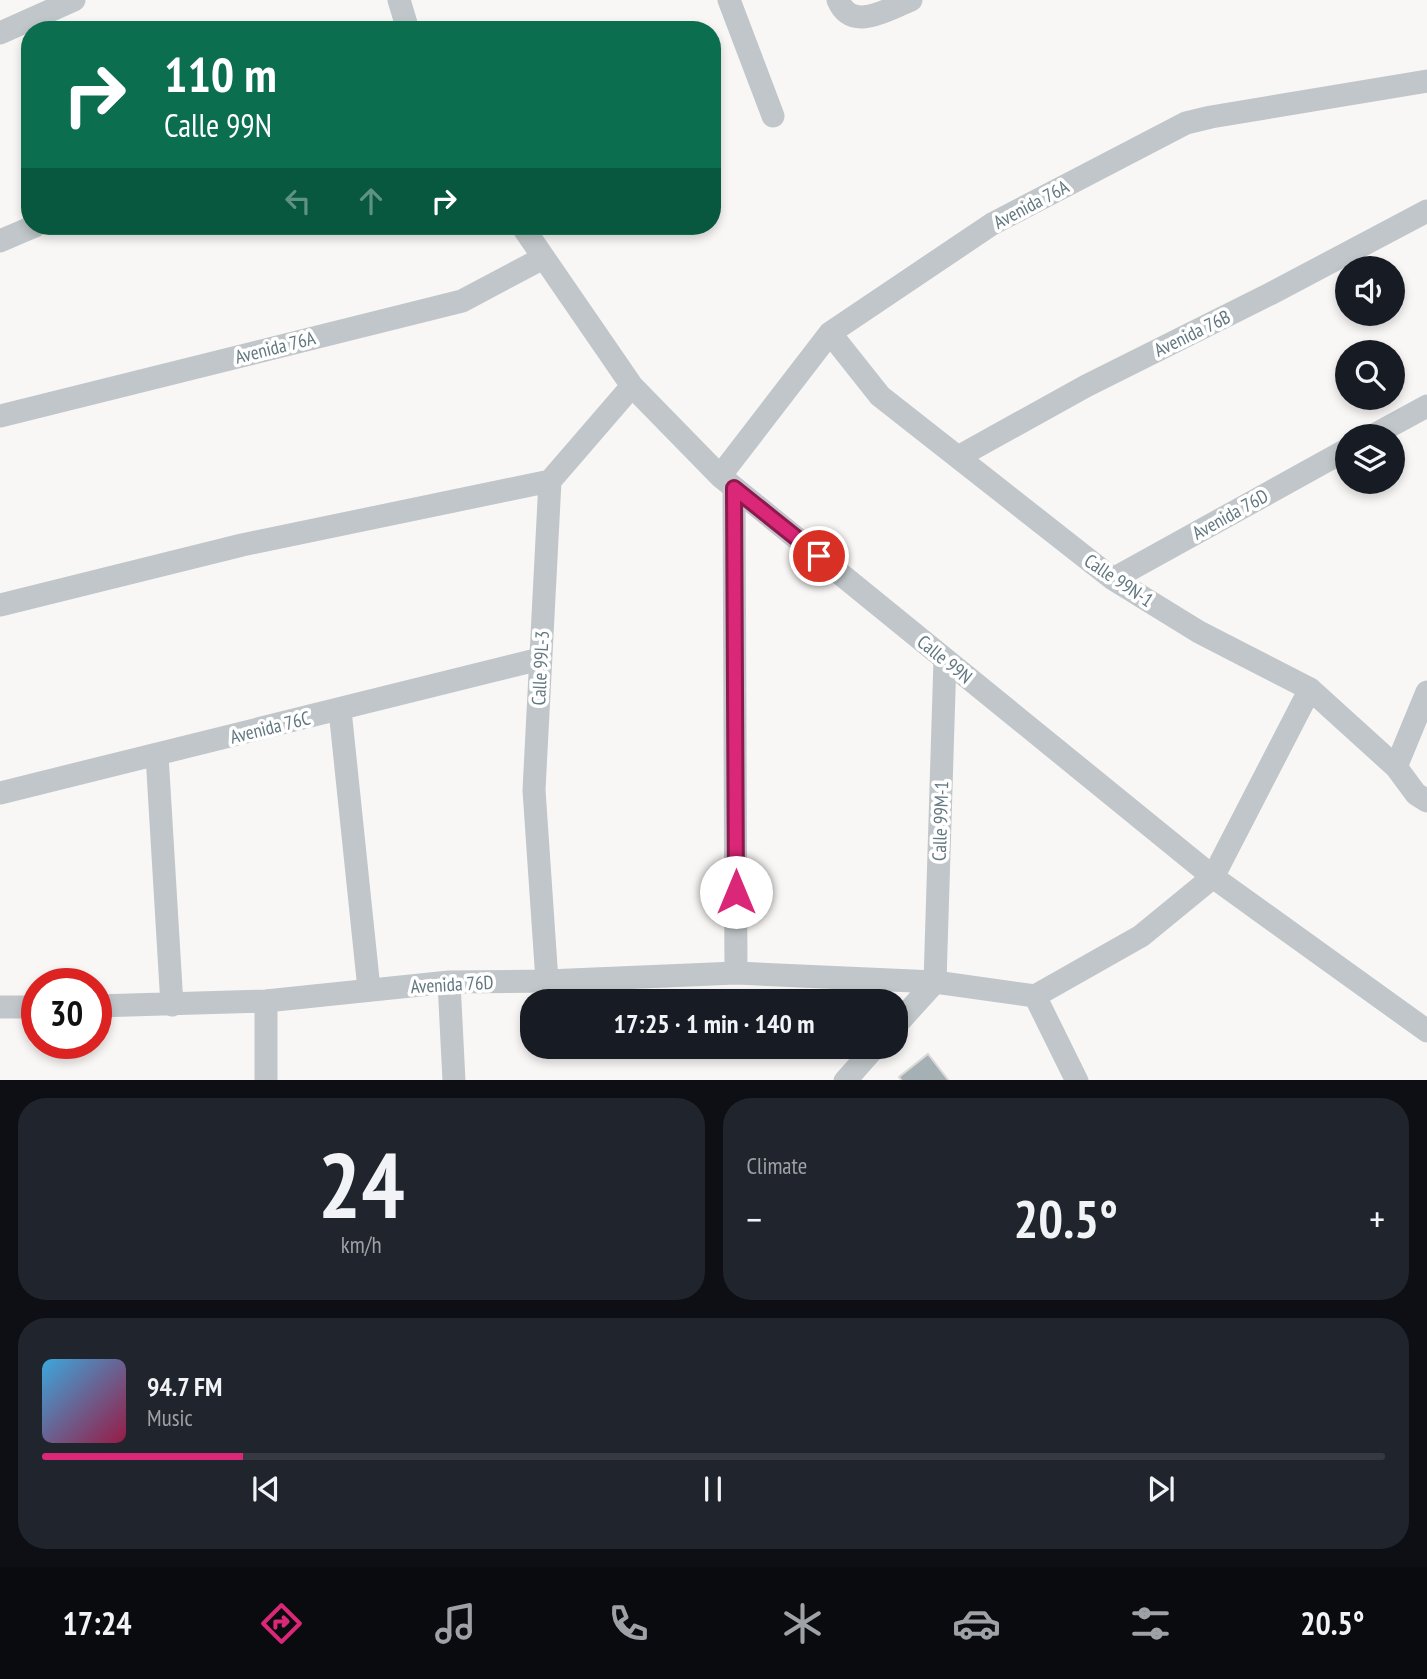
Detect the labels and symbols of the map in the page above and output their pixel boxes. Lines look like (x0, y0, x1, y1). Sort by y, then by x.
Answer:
street label: Avenida 76A (989, 174, 1073, 234)
street label: Avenida 76B (1150, 304, 1234, 362)
street label: Avenida 76A (232, 325, 318, 369)
street label: Avenida 76D (1188, 483, 1272, 545)
pin (789, 526, 849, 586)
street label: Calle 99N-1 (1080, 548, 1158, 612)
street label: Calle 99L-3 (526, 630, 554, 706)
street label: Calle 99N (913, 630, 977, 688)
street label: Avenida 76C (227, 705, 313, 749)
street label: Calle 99M-1 (927, 781, 953, 861)
position arrow (699, 855, 773, 929)
speed limit sign: 30 (21, 968, 112, 1059)
street label: Avenida 76D (410, 970, 494, 998)

